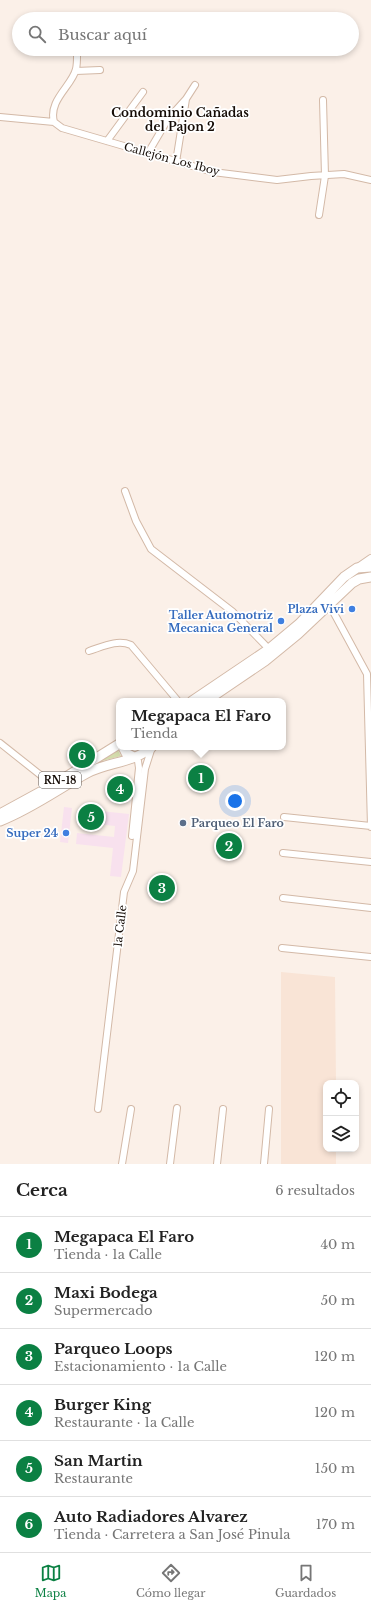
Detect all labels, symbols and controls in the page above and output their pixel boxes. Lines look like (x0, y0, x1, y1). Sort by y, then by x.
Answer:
search box (12, 12, 359, 56)
icon: search (26, 23, 48, 45)
text: Buscar aquí (58, 25, 147, 44)
district label: Condominio Cañadas del Pajon 2 (111, 105, 249, 134)
street label: Callejón Los Iboy (122, 139, 222, 179)
place label: Plaza Vivi (287, 602, 344, 616)
marker: Plaza Vivi (347, 604, 357, 614)
place label: Taller Automotriz Mecanica General (168, 608, 273, 635)
marker: Taller Automotriz Mecanica General (276, 616, 286, 626)
popup (116, 698, 286, 750)
text: Megapaca El Faro (131, 706, 271, 725)
text: Tienda (131, 725, 178, 742)
pin: 6 (69, 740, 95, 770)
pin: 1 (188, 763, 214, 793)
road number: RN-18 (39, 772, 81, 788)
pin: 4 (107, 774, 133, 804)
your location (225, 791, 245, 811)
pin: 5 (78, 802, 104, 832)
place label: Parqueo El Faro (191, 816, 284, 830)
marker: Parqueo El Faro (178, 818, 188, 828)
place label: Super 24 (6, 826, 58, 840)
marker: Super 24 (61, 828, 71, 838)
pin: 2 (216, 831, 242, 861)
pin: 3 (149, 873, 175, 903)
street label: 1a Calle (110, 904, 130, 948)
map controls (323, 1080, 359, 1152)
button: locate (323, 1080, 359, 1116)
button: layers (323, 1116, 359, 1152)
text: Cerca (16, 1180, 68, 1201)
text: 6 resultados (275, 1182, 355, 1199)
text: Megapaca El Faro (54, 1227, 194, 1246)
text: 1 (26, 1236, 32, 1253)
text: 40 m (320, 1236, 355, 1253)
text: Tienda · 1a Calle (54, 1246, 162, 1263)
text: Maxi Bodega (54, 1283, 158, 1302)
text: 2 (25, 1292, 33, 1309)
text: 50 m (321, 1292, 355, 1309)
text: Supermercado (54, 1302, 152, 1319)
text: Parqueo Loops (54, 1339, 173, 1358)
text: 3 (25, 1348, 33, 1365)
text: 120 m (314, 1348, 355, 1365)
text: Estacionamiento · 1a Calle (54, 1358, 227, 1375)
text: Burger King (54, 1395, 151, 1414)
text: 4 (25, 1404, 33, 1421)
text: 120 m (314, 1404, 355, 1421)
text: Restaurante · 1a Calle (54, 1414, 194, 1431)
text: San Martin (54, 1451, 143, 1470)
text: 5 (25, 1460, 33, 1477)
text: 150 m (315, 1460, 355, 1477)
text: Restaurante (54, 1470, 133, 1487)
text: Auto Radiadores Alvarez (54, 1507, 248, 1526)
text: 6 (25, 1516, 33, 1533)
text: 170 m (316, 1516, 355, 1533)
text: Tienda · Carretera a San José Pinula (54, 1526, 290, 1543)
tab: Mapa (35, 1562, 66, 1600)
tab: Cómo llegar (136, 1562, 205, 1600)
tab: Guardados (275, 1562, 336, 1600)

